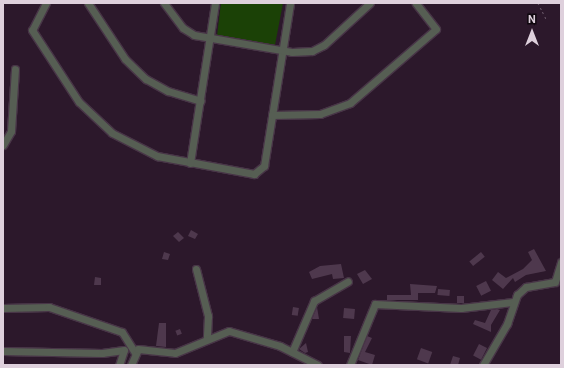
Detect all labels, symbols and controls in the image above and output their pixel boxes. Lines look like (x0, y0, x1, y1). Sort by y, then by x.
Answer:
north arrow (512, 12, 552, 52)
text: N (528, 13, 536, 26)

